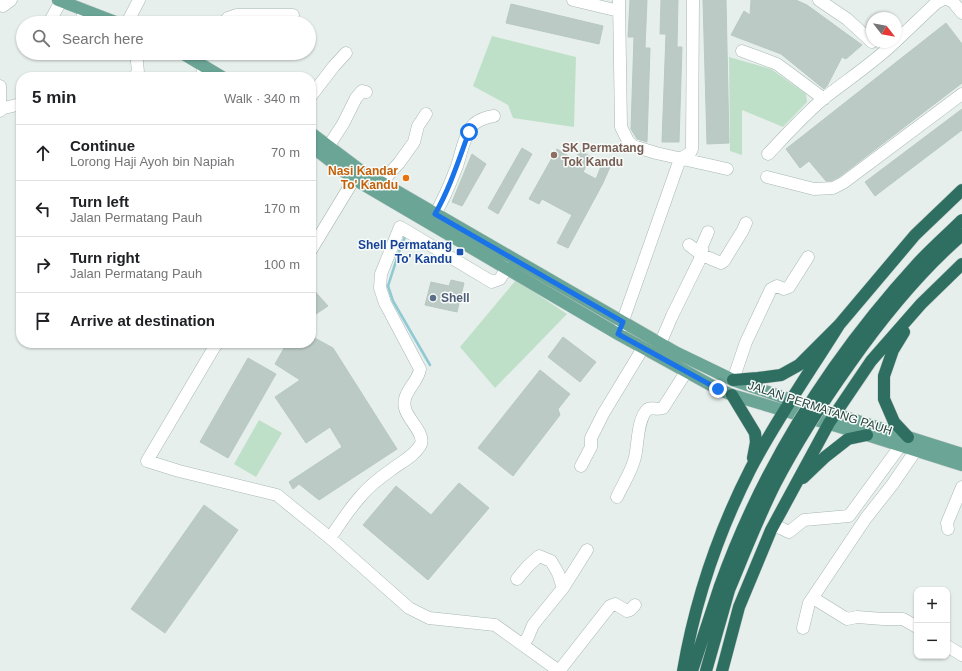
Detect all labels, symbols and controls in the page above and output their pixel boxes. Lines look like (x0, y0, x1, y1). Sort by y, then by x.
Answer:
north arrow (866, 12, 902, 48)
search box (16, 16, 316, 60)
icon: search (30, 27, 52, 49)
text: Search here (62, 30, 144, 47)
text: 5 min (32, 88, 76, 107)
text: Walk · 340 m (224, 91, 300, 106)
route start (460, 123, 478, 141)
text: Continue (70, 137, 135, 154)
place label: SK Permatang Tok Kandu (562, 141, 644, 169)
icon: ahead (32, 142, 54, 164)
text: 70 m (271, 145, 300, 160)
marker: SK Permatang Tok Kandu (549, 150, 559, 160)
text: Lorong Haji Ayoh bin Napiah (70, 154, 235, 169)
place label: Nasi Kandar To' Kandu (328, 164, 398, 192)
marker: Nasi Kandar To' Kandu (401, 173, 411, 183)
text: Turn left (70, 193, 129, 210)
icon: left (32, 198, 54, 220)
text: 170 m (264, 201, 300, 216)
text: Jalan Permatang Pauh (70, 210, 202, 225)
place label: Shell Permatang To' Kandu (358, 238, 452, 266)
marker: Shell Permatang To' Kandu (455, 247, 465, 257)
text: Turn right (70, 249, 140, 266)
icon: right (32, 254, 54, 276)
text: 100 m (264, 257, 300, 272)
text: Jalan Permatang Pauh (70, 266, 202, 281)
place label: Shell (441, 291, 470, 305)
marker: Shell (428, 293, 438, 303)
icon: arrive (32, 310, 54, 332)
text: Arrive at destination (70, 312, 215, 329)
street label: JALAN PERMATANG PAUH (746, 378, 894, 438)
route end (709, 380, 727, 398)
map controls (914, 587, 950, 659)
button: + (914, 587, 950, 623)
button: − (914, 623, 950, 659)

